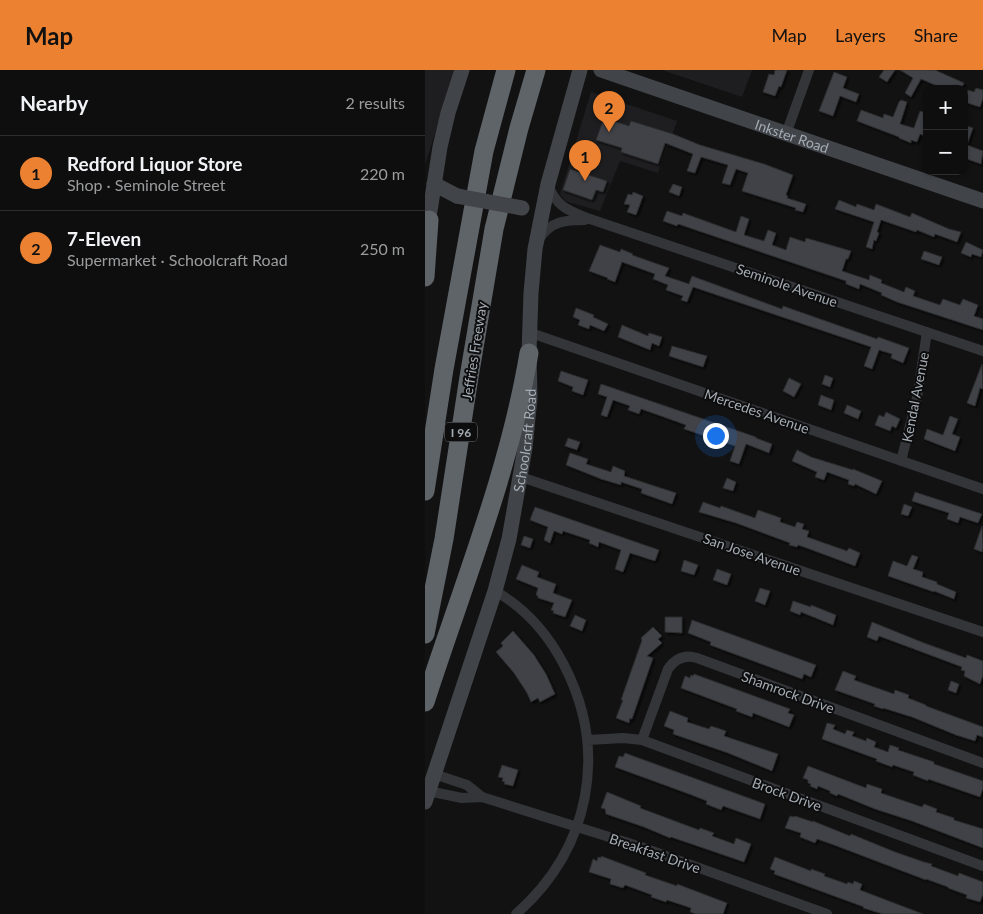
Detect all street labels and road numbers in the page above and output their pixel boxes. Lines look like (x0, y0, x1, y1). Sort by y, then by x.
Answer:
street label: Inkster Road (753, 115, 831, 156)
street label: Seminole Avenue (734, 260, 840, 310)
street label: Jeffries Freeway (458, 300, 490, 401)
street label: Kendal Avenue (898, 350, 932, 444)
street label: Mercedes Avenue (702, 385, 812, 437)
street label: Schoolcraft Road (509, 389, 539, 493)
road number: I 96 (445, 422, 477, 442)
street label: San Jose Avenue (701, 529, 803, 579)
street label: Shamrock Drive (739, 667, 837, 717)
street label: Brock Drive (750, 774, 824, 814)
street label: Breakfast Drive (607, 829, 703, 877)

